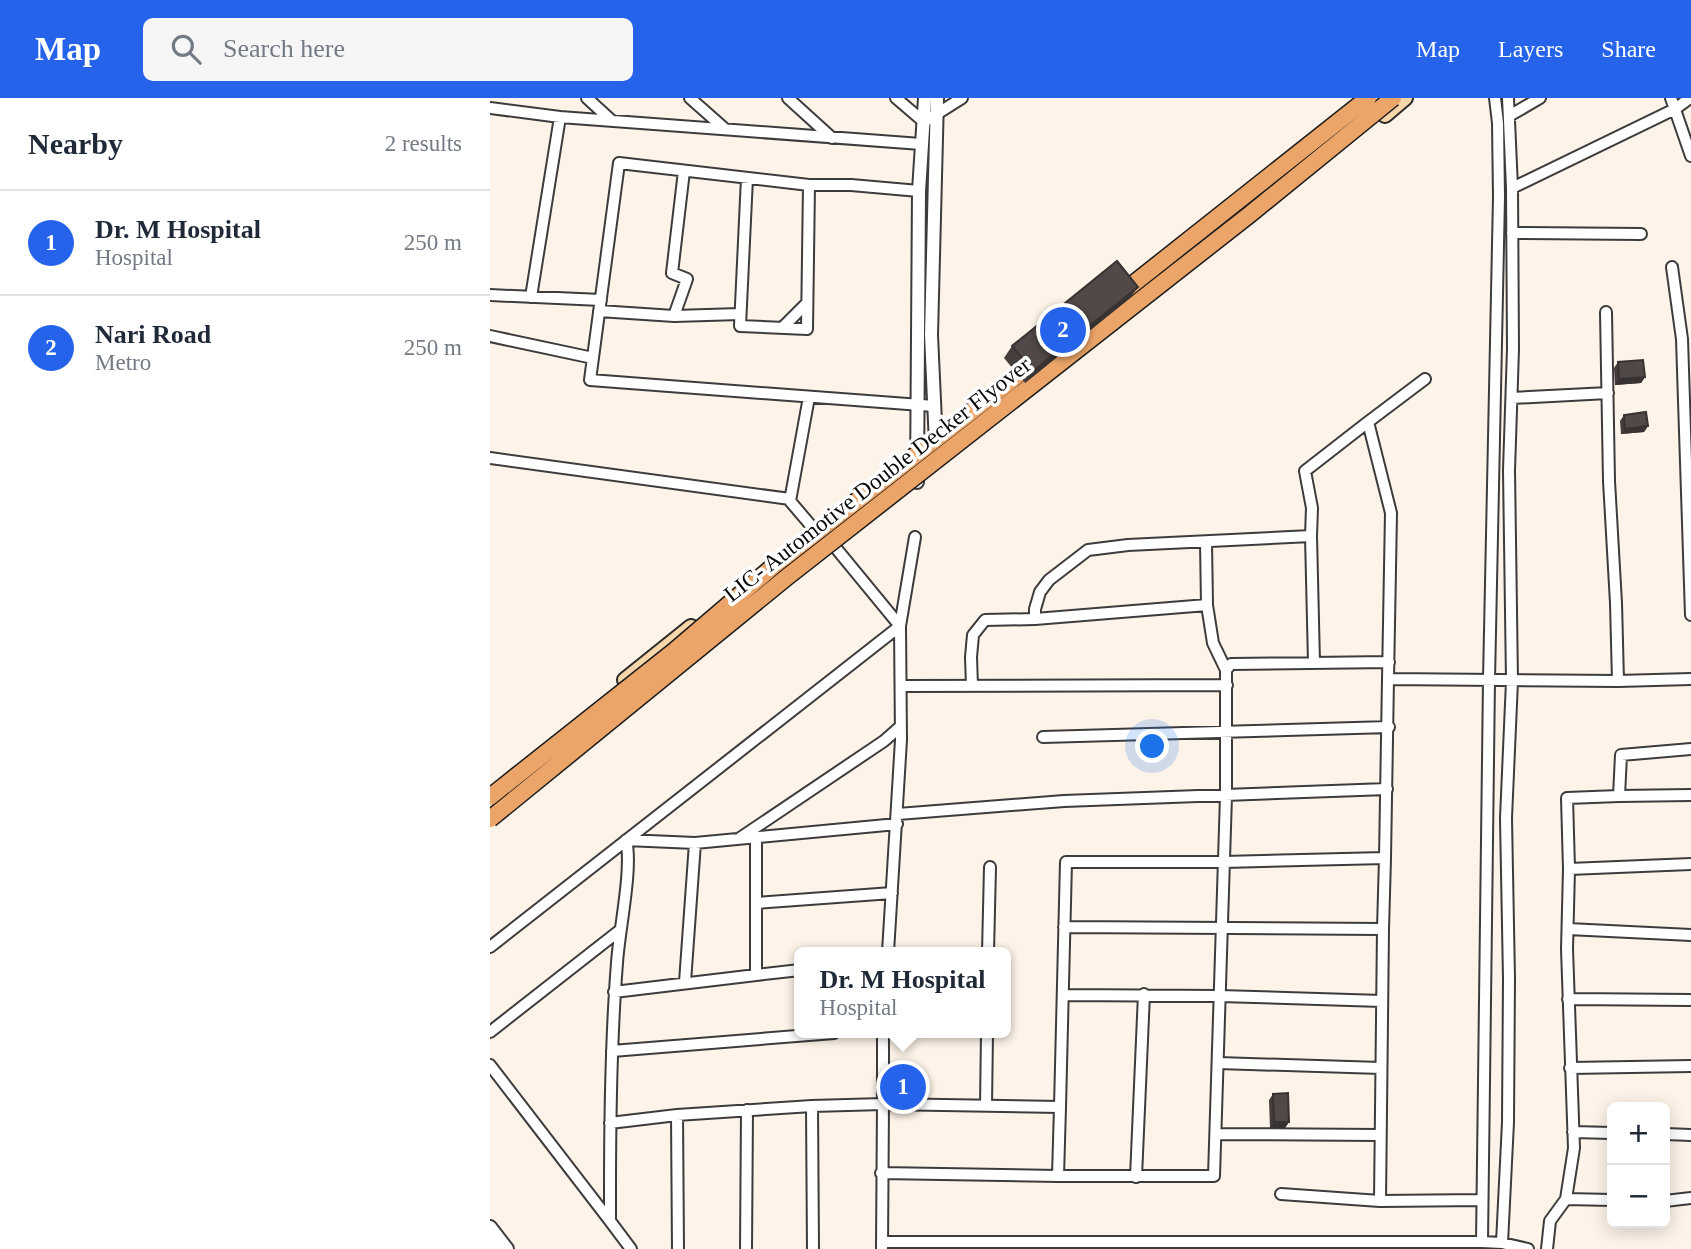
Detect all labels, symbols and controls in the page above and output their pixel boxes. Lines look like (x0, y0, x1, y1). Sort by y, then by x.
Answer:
search box (143, 18, 633, 81)
icon: search (167, 30, 205, 68)
text: Map (35, 31, 101, 67)
text: Search here (223, 34, 345, 63)
text: Map (1416, 36, 1460, 62)
text: Layers (1498, 36, 1563, 62)
text: Share (1601, 36, 1656, 62)
text: Nearby (28, 127, 123, 160)
text: 2 results (385, 131, 462, 156)
text: Dr. M Hospital (95, 215, 261, 244)
text: 1 (45, 230, 57, 255)
text: 250 m (404, 230, 462, 255)
text: Hospital (95, 245, 173, 270)
pin: 2 (1040, 304, 1086, 356)
text: Nari Road (95, 320, 211, 349)
text: 2 (45, 335, 57, 360)
text: 250 m (404, 335, 462, 360)
text: Metro (95, 350, 151, 375)
street label: LIC- Automotive Double Decker Flyover (719, 352, 1036, 607)
your location (1135, 729, 1169, 763)
popup (794, 947, 1011, 1038)
text: Dr. M Hospital (820, 965, 985, 994)
text: Hospital (820, 995, 898, 1020)
pin: 1 (880, 1061, 926, 1113)
map controls (1607, 1102, 1670, 1228)
button: + (1607, 1102, 1670, 1165)
button: − (1607, 1165, 1670, 1228)

